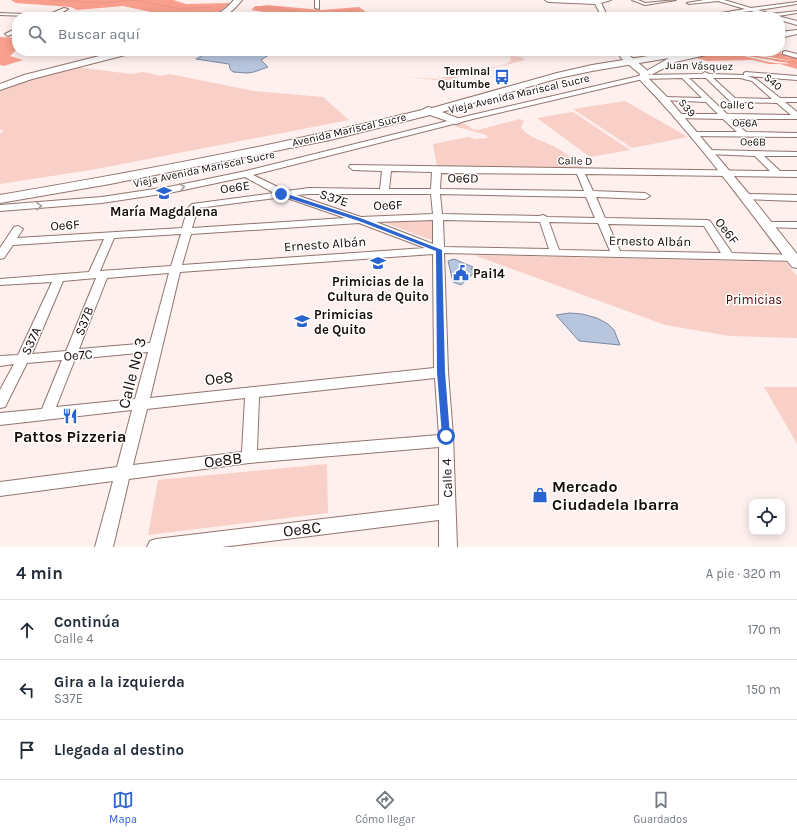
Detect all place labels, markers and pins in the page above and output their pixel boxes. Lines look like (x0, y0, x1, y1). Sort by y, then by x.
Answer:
place label: Terminal Quitumbe (438, 65, 490, 91)
bus stop icon: Terminal Quitumbe (493, 68, 511, 86)
school or university icon: María Magdalena (155, 184, 173, 202)
place label: María Magdalena (110, 204, 218, 219)
school or university icon: Primicias de la Cultura de Quito (369, 254, 387, 272)
public building icon: Pai14 (452, 264, 470, 282)
place label: Pai14 (473, 266, 505, 281)
place label: Primicias de la Cultura de Quito (327, 274, 429, 304)
place label: Primicias de Quito (314, 307, 373, 337)
school or university icon: Primicias de Quito (293, 312, 311, 330)
restaurant icon: Pattos Pizzeria (61, 407, 79, 425)
place label: Pattos Pizzeria (14, 427, 126, 446)
place label: Mercado Ciudadela Ibarra (552, 477, 679, 514)
shop icon: Mercado Ciudadela Ibarra (531, 486, 549, 504)

